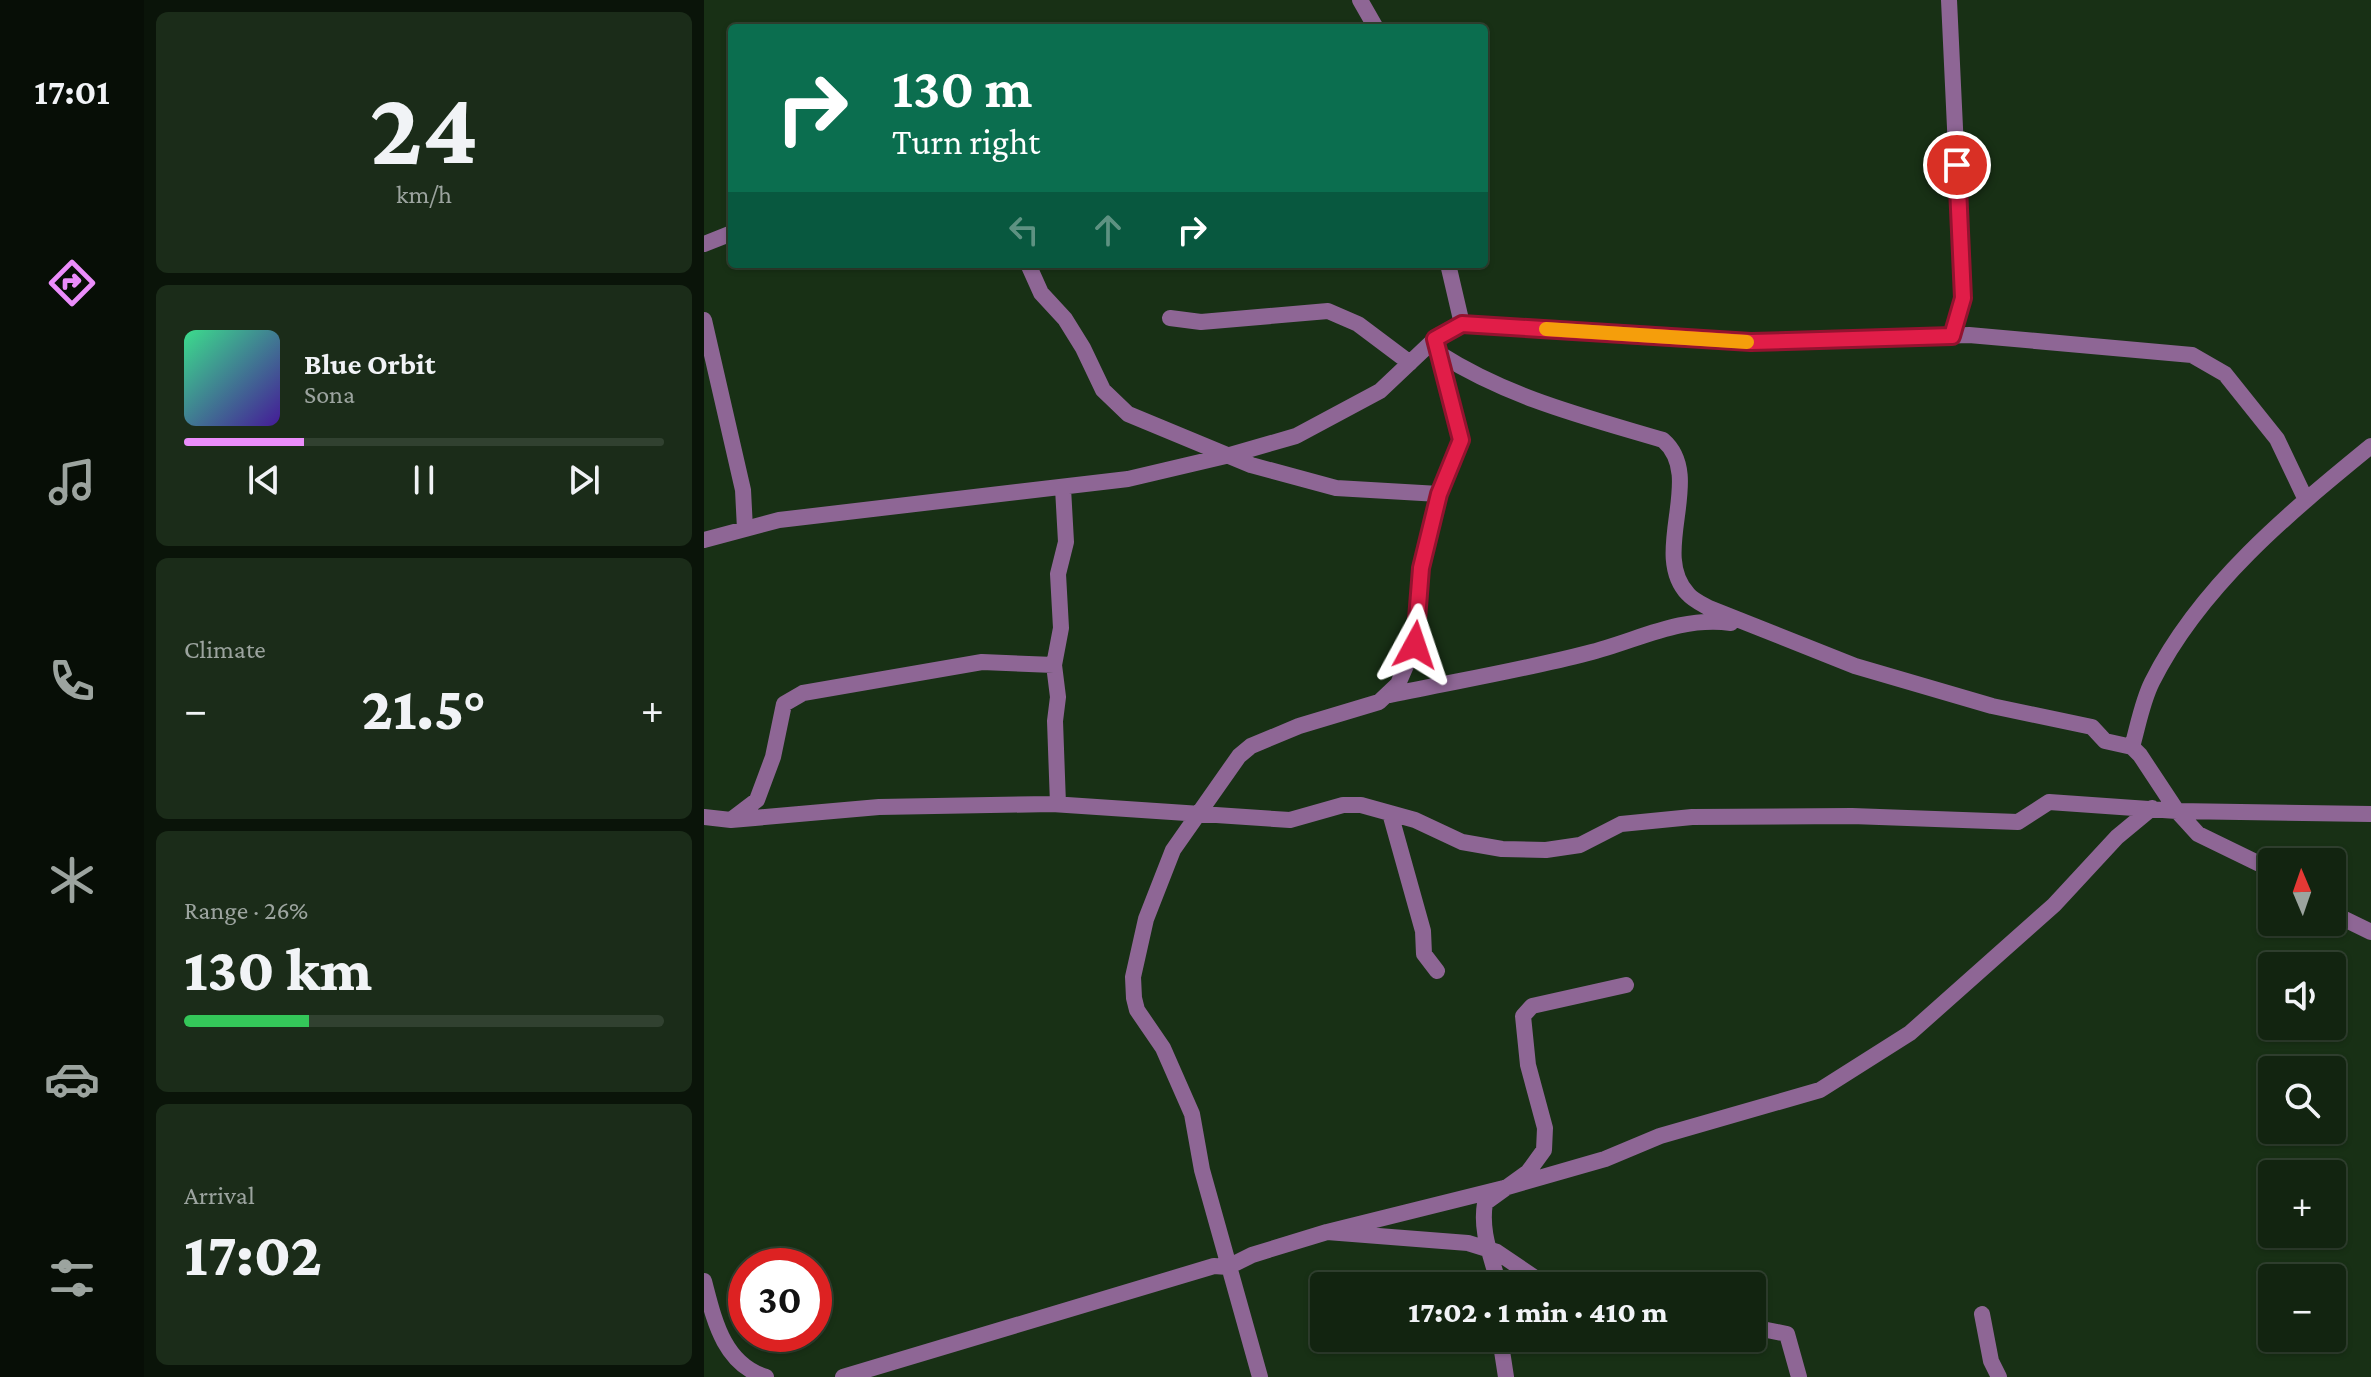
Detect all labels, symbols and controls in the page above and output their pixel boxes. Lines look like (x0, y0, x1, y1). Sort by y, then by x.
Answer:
icon: right (760, 56, 864, 160)
text: 130 m (892, 57, 1033, 119)
text: 24 (369, 70, 479, 185)
text: 17:01 (34, 72, 110, 112)
text: Turn right (892, 122, 1040, 162)
pin (1923, 131, 1991, 199)
icon: arrive (1935, 143, 1979, 187)
text: km/h (396, 180, 452, 209)
icon: left (1002, 208, 1046, 252)
icon: ahead (1086, 208, 1130, 252)
icon: right (1170, 208, 1214, 252)
icon: directions (44, 255, 100, 311)
text: Blue Orbit (304, 347, 435, 380)
text: Sona (304, 380, 355, 409)
icon: music (44, 454, 100, 510)
icon: previous (242, 458, 286, 502)
icon: pause (402, 458, 446, 502)
icon: next (562, 458, 606, 502)
position arrow (1373, 603, 1457, 687)
text: Climate (184, 635, 266, 664)
icon: phone (44, 653, 100, 709)
text: 21.5° (361, 675, 487, 742)
text: − (184, 685, 207, 733)
text: + (641, 685, 664, 733)
north arrow (2258, 848, 2346, 936)
map controls (2258, 848, 2346, 1352)
icon: climate (44, 852, 100, 908)
text: Range · 26% (184, 896, 308, 925)
text: 130 km (184, 936, 372, 1003)
button: sound (2258, 952, 2346, 1040)
icon: car (44, 1051, 100, 1107)
button: search (2258, 1056, 2346, 1144)
button: + (2258, 1160, 2346, 1248)
text: Arrival (184, 1181, 255, 1210)
text: 17:02 (184, 1221, 322, 1288)
speed limit sign: 30 (728, 1248, 832, 1352)
icon: filters (44, 1250, 100, 1306)
button: − (2258, 1264, 2346, 1352)
text: 17:02 · 1 min · 410 m (1408, 1295, 1668, 1328)

